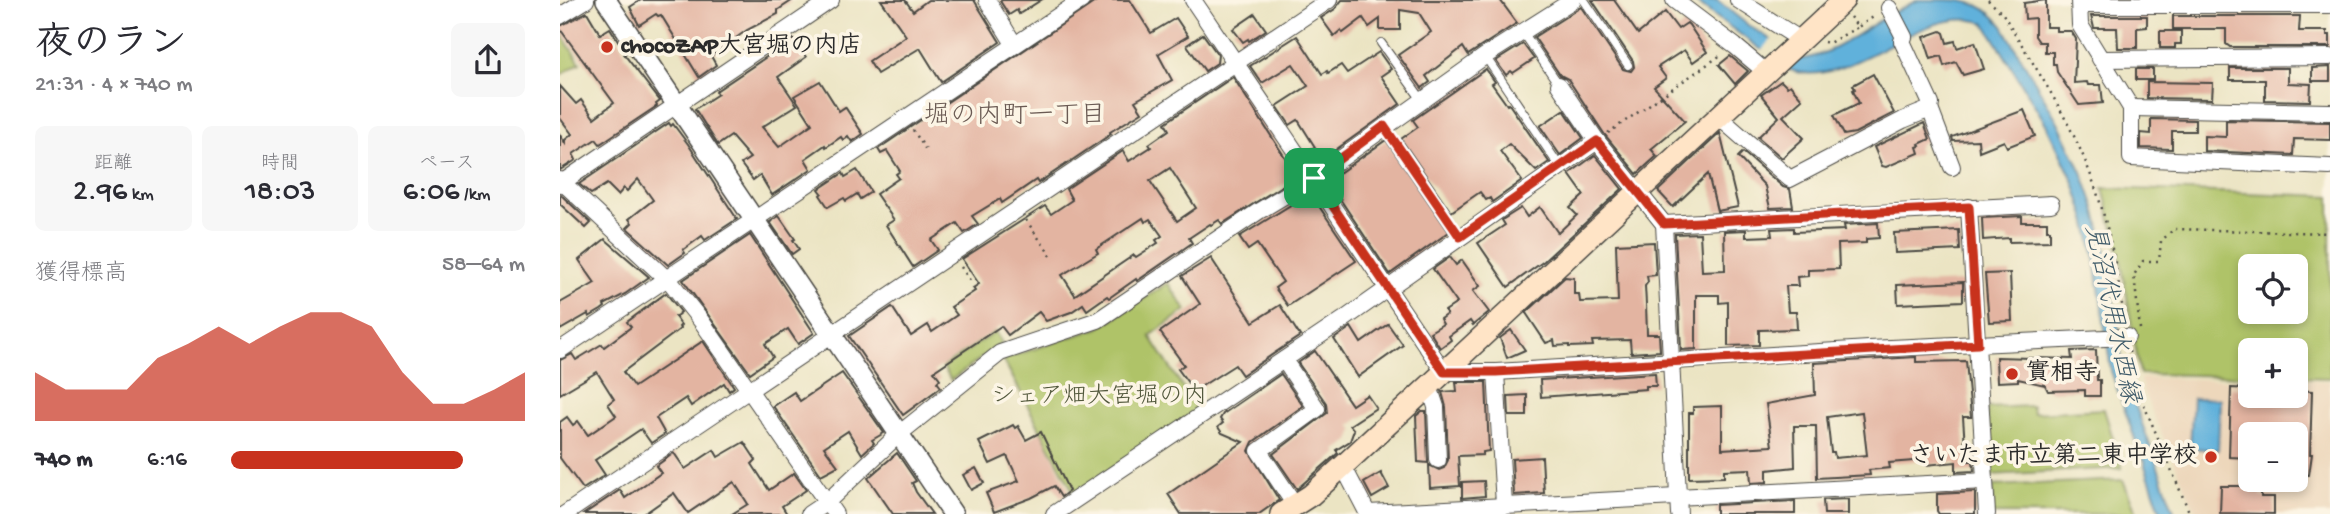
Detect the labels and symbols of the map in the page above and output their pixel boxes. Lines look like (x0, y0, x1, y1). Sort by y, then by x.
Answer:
place label: chocoZAP大宮堀の内店 (621, 32, 862, 62)
marker: chocoZAP大宮堀の内店 (599, 39, 615, 55)
district label: 堀の内町一丁目 (924, 101, 1106, 133)
pin (1284, 148, 1344, 208)
water label: 見沼代用水西縁 (2076, 222, 2145, 408)
place label: 實相寺 (2026, 359, 2098, 389)
marker: 實相寺 (2004, 366, 2020, 382)
park label: シェア畑大宮堀の内 (991, 382, 1207, 412)
place label: さいたま市立第二東中学校 (1909, 442, 2197, 472)
marker: さいたま市立第二東中学校 (2203, 449, 2219, 465)

